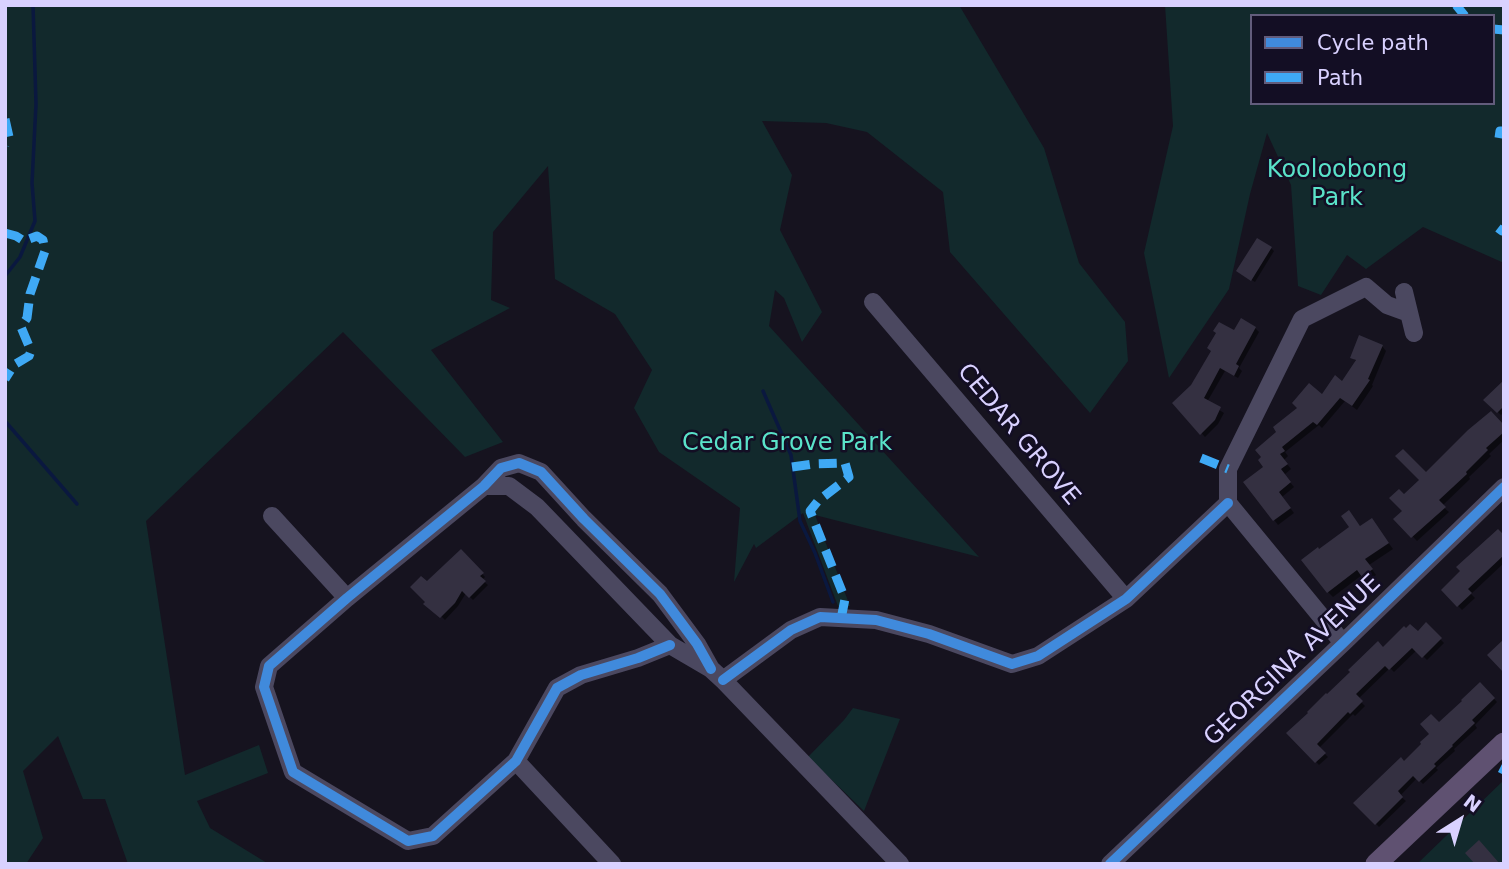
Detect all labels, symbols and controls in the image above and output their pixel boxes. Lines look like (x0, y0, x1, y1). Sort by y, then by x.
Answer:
legend (1250, 14, 1495, 105)
text: Cycle path (1317, 31, 1429, 55)
text: Path (1317, 66, 1363, 90)
park label: Kooloobong Park (1267, 157, 1407, 213)
street label: CEDAR GROVE (950, 358, 1086, 512)
park label: Cedar Grove Park (682, 430, 892, 458)
street label: GEORGINA AVENUE (1199, 569, 1387, 753)
north arrow (1425, 785, 1495, 855)
text: N (1460, 790, 1486, 817)

